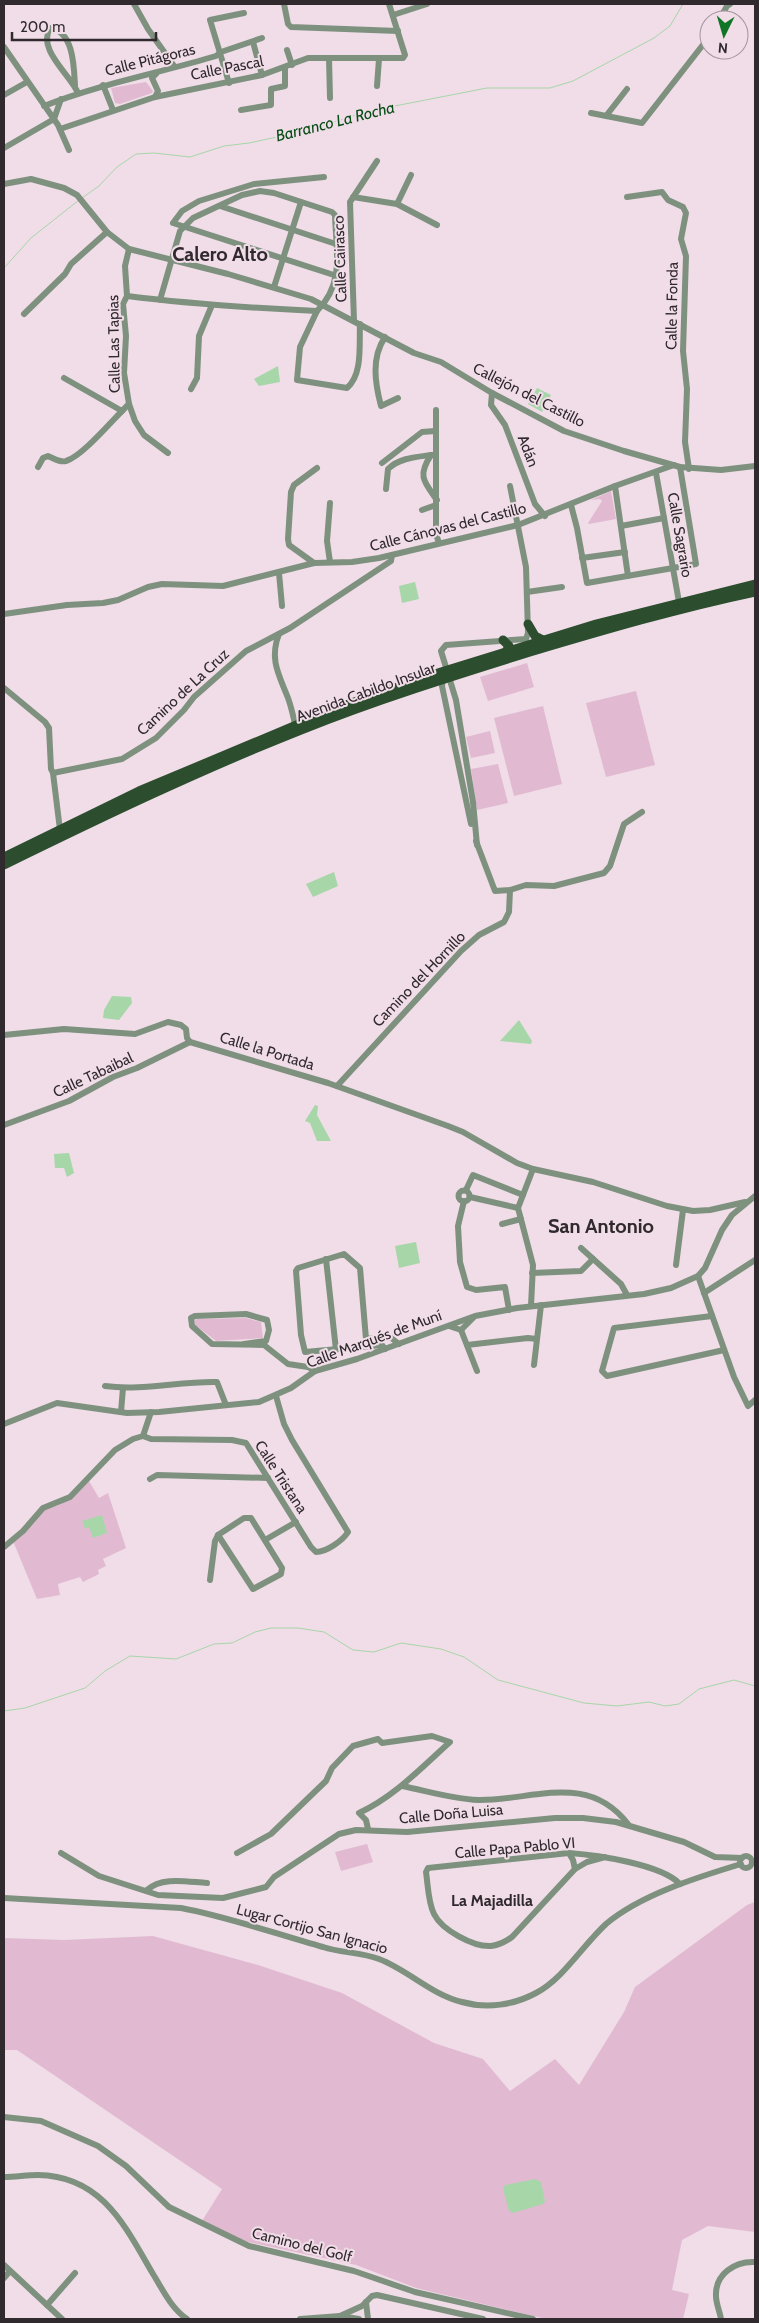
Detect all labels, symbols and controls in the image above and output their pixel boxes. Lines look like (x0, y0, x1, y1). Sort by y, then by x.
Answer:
scale bar (12, 10, 156, 42)
north arrow (699, 10, 749, 60)
text: 200 m (20, 18, 65, 36)
text: N (717, 39, 729, 57)
street label: Calle Pitágoras (103, 40, 197, 80)
street label: Calle Pascal (189, 52, 265, 84)
water label: Barranco La Rocha (274, 97, 397, 145)
street label: Calle Cairasco (329, 215, 351, 303)
district label: Calero Alto (172, 242, 268, 266)
street label: Calle la Fonda (662, 261, 682, 350)
street label: Calle Las Tapias (104, 295, 124, 393)
street label: Callejón del Castillo (470, 359, 588, 431)
street label: Adán (514, 432, 542, 470)
street label: Calle Sagrario (664, 491, 696, 579)
street label: Calle Cánovas del Castillo (368, 499, 528, 555)
street label: Camino de La Cruz (133, 645, 233, 739)
street label: Avenida Cabildo Insular (294, 658, 438, 726)
street label: Camino del Hornillo (369, 927, 469, 1031)
street label: Calle la Portada (218, 1028, 317, 1074)
street label: Calle Tabaibal (50, 1048, 136, 1101)
district label: San Antonio (548, 1214, 654, 1238)
street label: Calle Marqués de Muní (304, 1306, 444, 1372)
street label: Calle Tristana (251, 1437, 312, 1517)
street label: Calle Doña Luisa (398, 1800, 505, 1828)
street label: Calle Papa Pablo VI (454, 1834, 576, 1862)
district label: La Majadilla (451, 1891, 533, 1910)
street label: Lugar Cortijo San Ignacio (234, 1900, 390, 1958)
street label: Camino del Golf (250, 2224, 354, 2266)

